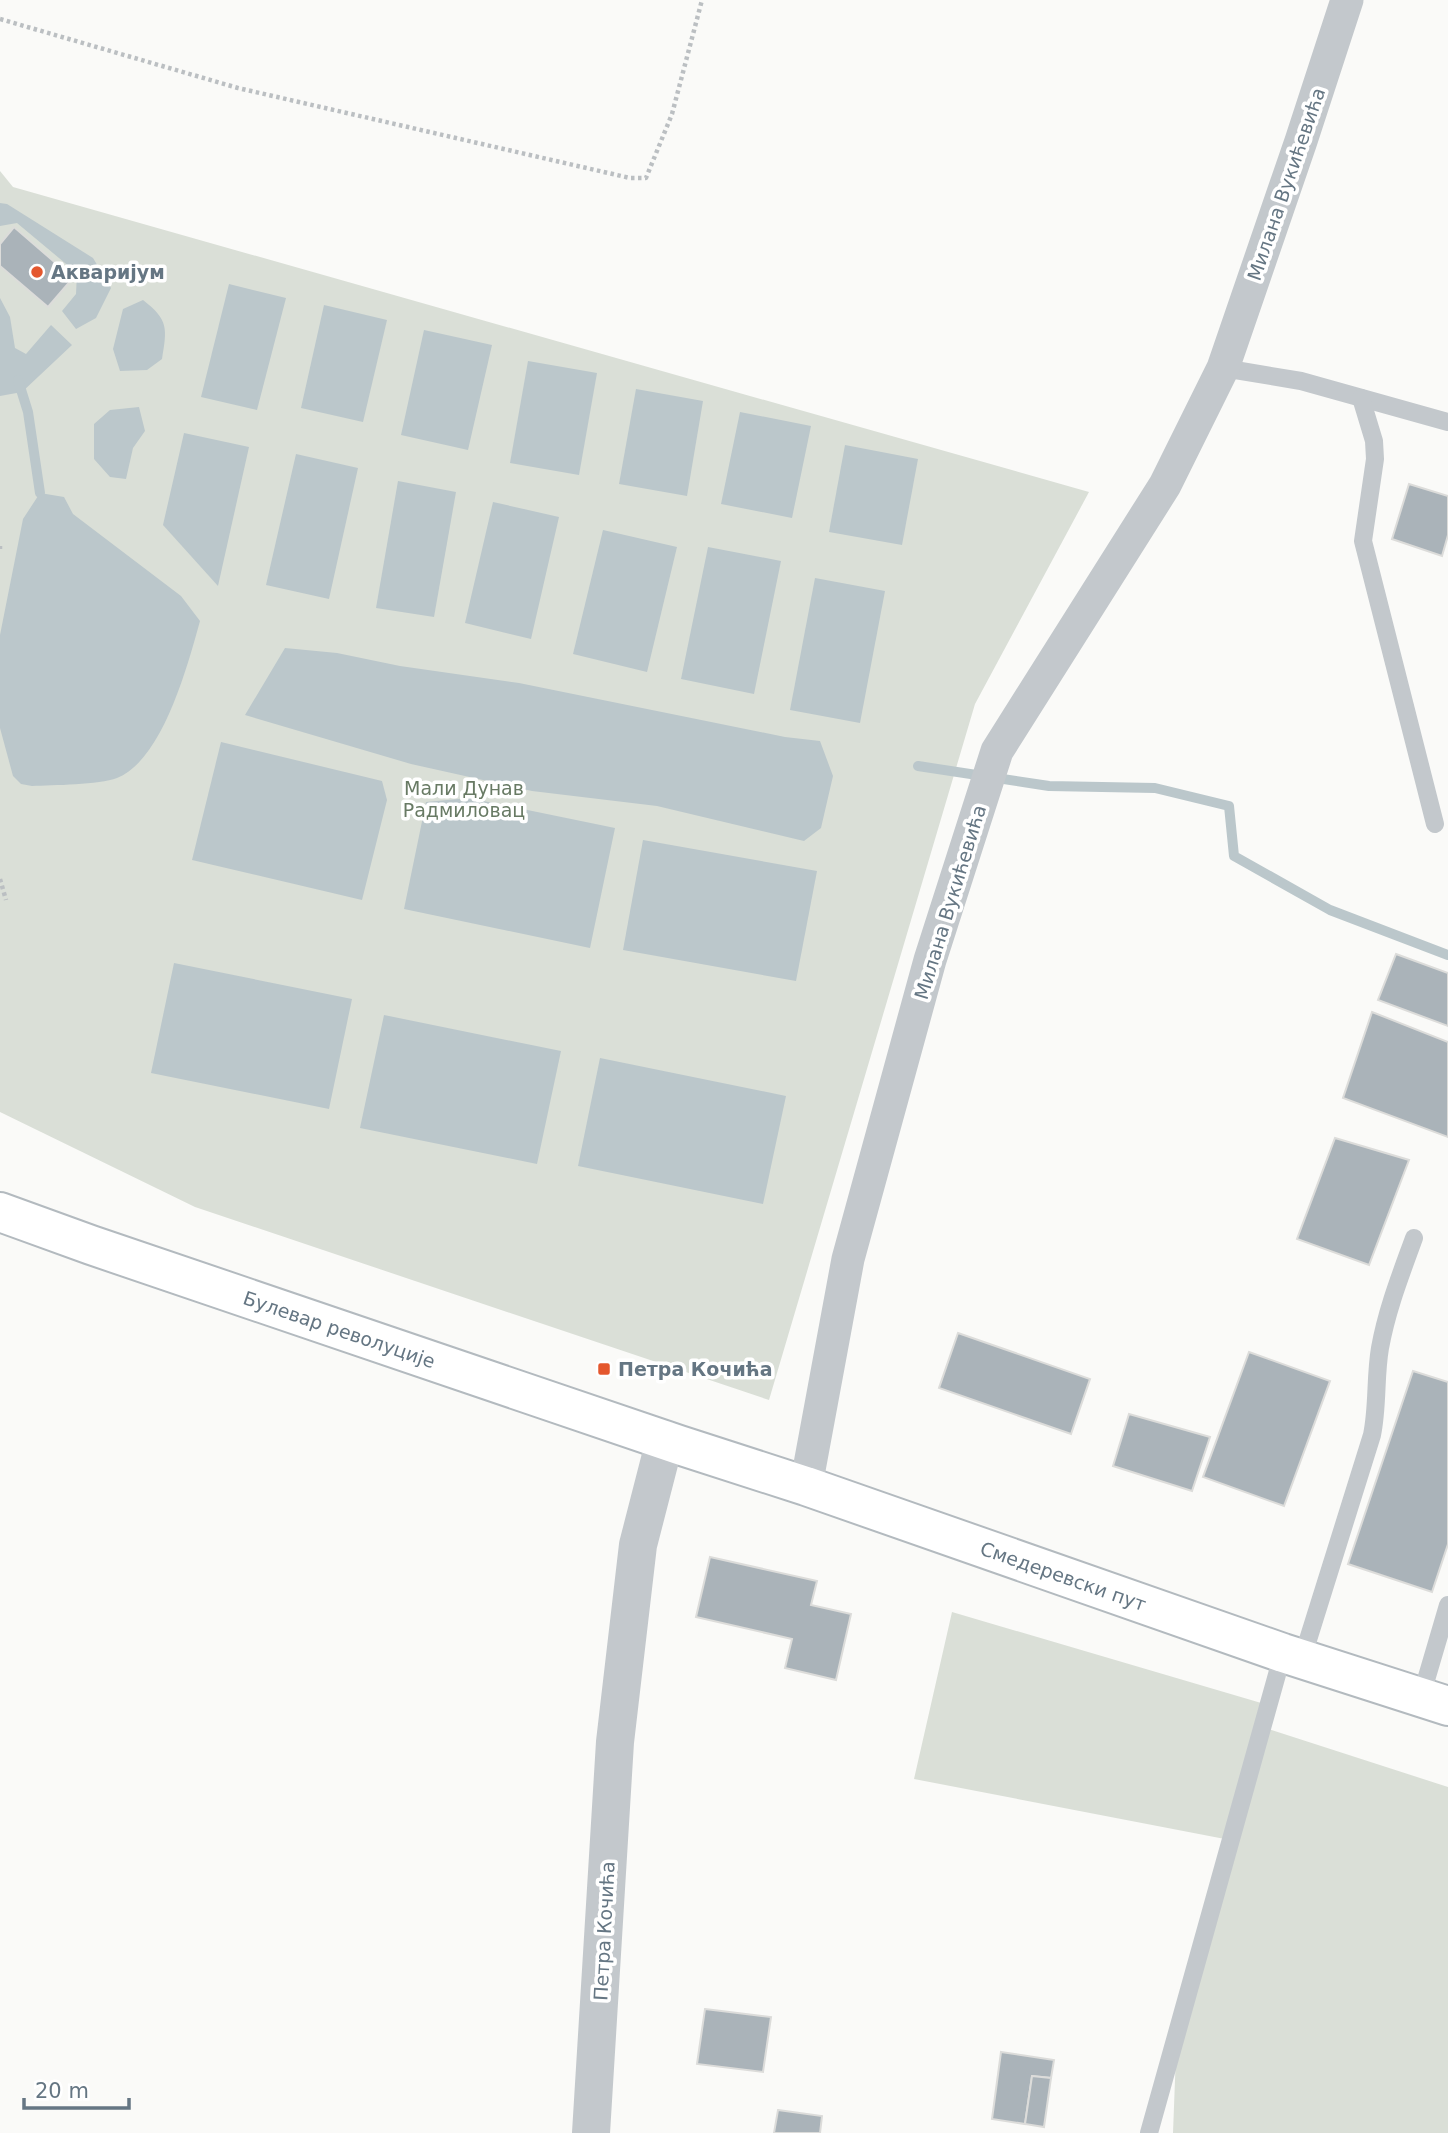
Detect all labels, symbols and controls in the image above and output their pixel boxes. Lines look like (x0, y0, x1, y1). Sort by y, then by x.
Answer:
street label: Милана Вукићевића (1243, 85, 1329, 283)
place label: Акваријум (51, 261, 165, 283)
marker: Акваријум (29, 264, 45, 280)
park label: Мали Дунав Радмиловац (403, 777, 525, 821)
street label: Милана Вукићевића (910, 802, 990, 1002)
street label: Булевар револуције (240, 1287, 438, 1372)
place label: Петра Кочића (618, 1358, 773, 1380)
marker: Петра Кочића (596, 1361, 612, 1377)
street label: Смедеревски пут (977, 1537, 1149, 1615)
street label: Петра Кочића (589, 1861, 619, 2001)
scale bar (24, 2066, 130, 2110)
text: 20 m (35, 2079, 89, 2103)

